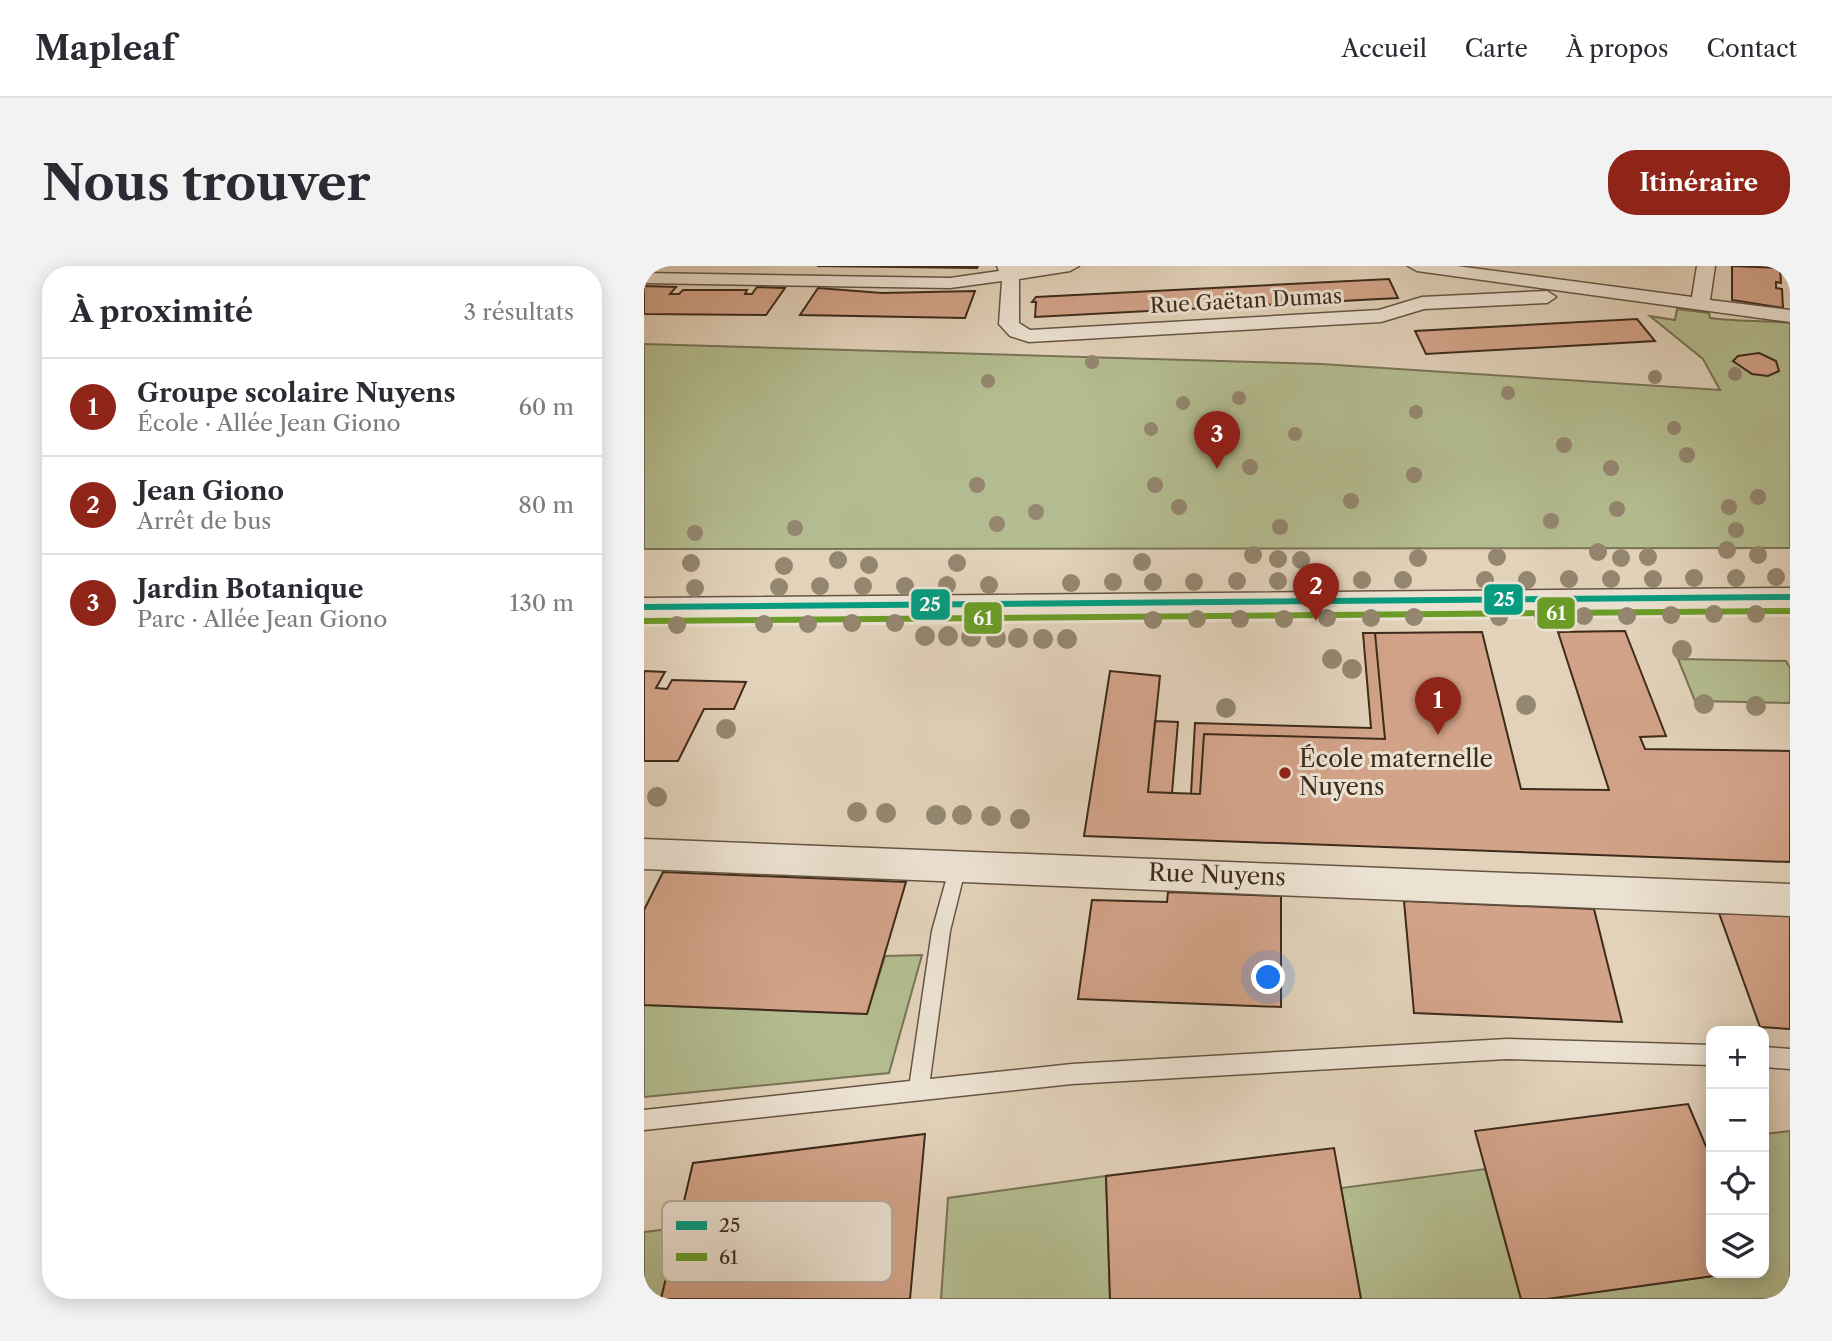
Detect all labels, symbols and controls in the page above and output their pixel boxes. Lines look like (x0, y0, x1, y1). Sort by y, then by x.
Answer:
text: Mapleaf (35, 28, 175, 69)
text: Accueil (1342, 34, 1427, 63)
text: Carte (1465, 34, 1528, 63)
text: À propos (1566, 34, 1669, 63)
text: Contact (1707, 34, 1797, 63)
button: Itinéraire (1608, 150, 1790, 215)
text: Nous trouver (42, 152, 370, 213)
street label: Rue Gaëtan Dumas (1149, 283, 1343, 318)
text: À proximité (70, 293, 253, 330)
text: 3 résultats (464, 298, 574, 326)
text: Groupe scolaire Nuyens (137, 377, 455, 409)
text: 1 (88, 393, 98, 421)
text: 60 m (518, 393, 574, 421)
text: École · Allée Jean Giono (137, 409, 401, 437)
pin: 3 (1194, 411, 1240, 469)
text: Jean Giono (137, 475, 284, 507)
text: 2 (86, 491, 100, 519)
text: 80 m (518, 491, 574, 519)
text: Arrêt de bus (137, 507, 271, 535)
pin: 2 (1293, 563, 1339, 621)
text: Jardin Botanique (137, 573, 364, 605)
line badge: 25 (1483, 583, 1524, 616)
line badge: 25 (910, 588, 951, 621)
text: 25 (1493, 588, 1515, 611)
text: 3 (87, 589, 100, 617)
text: 130 m (510, 589, 574, 617)
text: 25 (919, 593, 941, 616)
line badge: 61 (1536, 596, 1576, 630)
line badge: 61 (963, 601, 1003, 635)
text: 61 (1546, 602, 1566, 625)
text: Parc · Allée Jean Giono (137, 605, 387, 633)
text: 61 (973, 607, 993, 630)
pin: 1 (1415, 677, 1461, 735)
place label: École maternelle Nuyens (1299, 744, 1493, 801)
marker: École maternelle Nuyens (1277, 765, 1293, 781)
street label: Rue Nuyens (1148, 858, 1286, 891)
your location (1251, 960, 1285, 994)
map controls (1706, 1026, 1769, 1278)
button: + (1706, 1026, 1769, 1089)
button: − (1706, 1089, 1769, 1152)
button: locate (1706, 1152, 1769, 1215)
legend (662, 1201, 892, 1282)
text: 25 (719, 1214, 740, 1237)
button: layers (1706, 1215, 1769, 1278)
text: 61 (719, 1246, 738, 1269)

